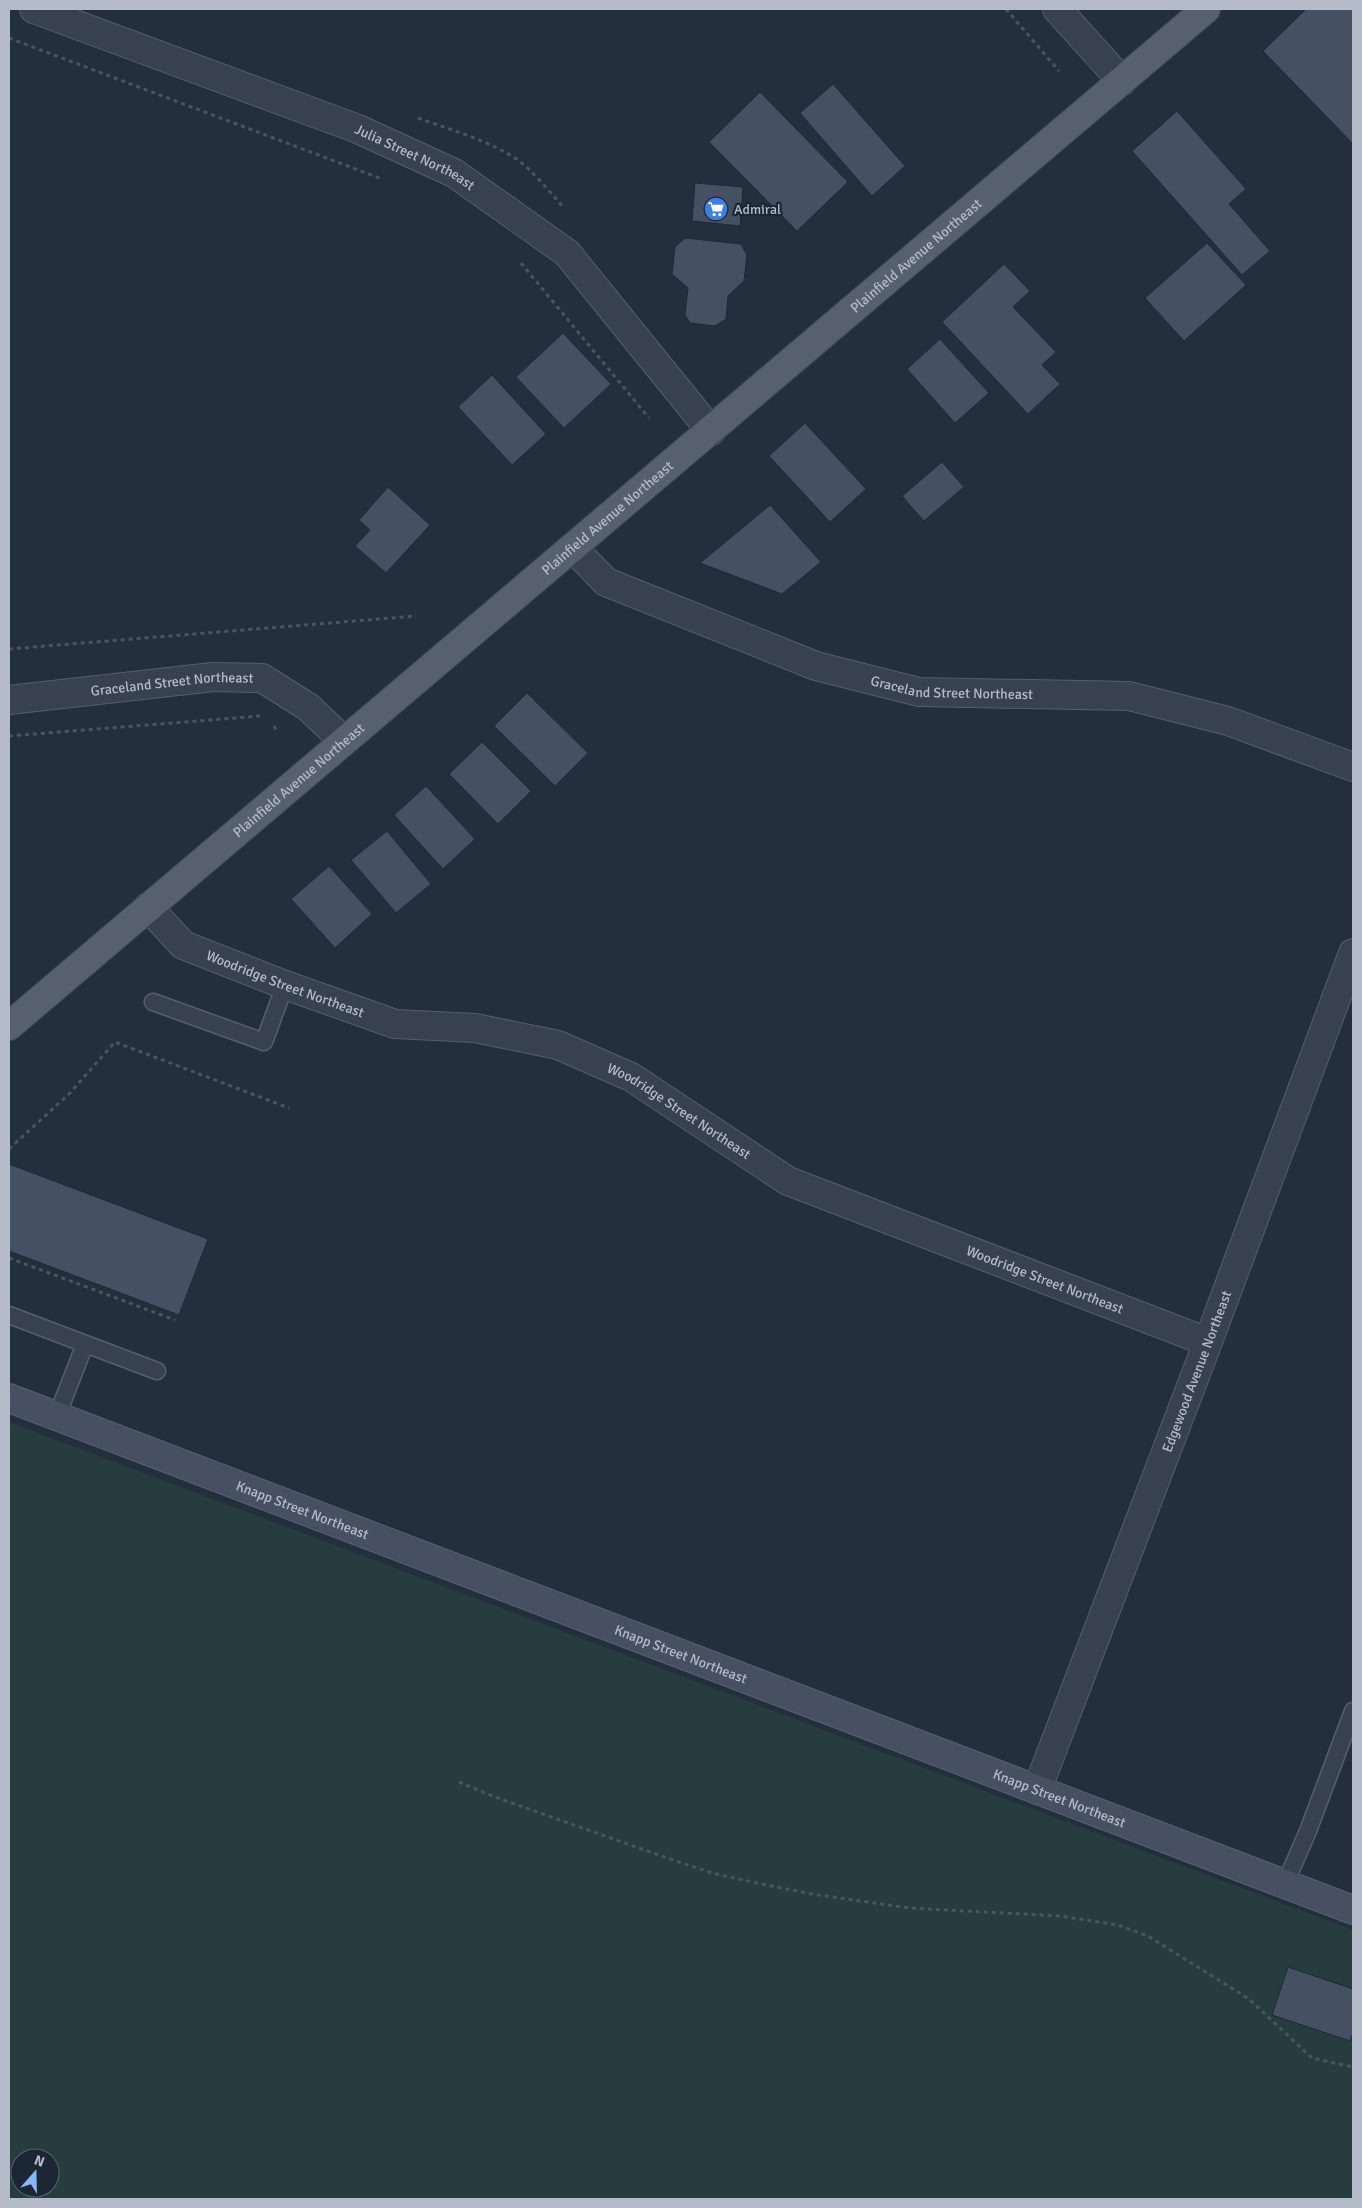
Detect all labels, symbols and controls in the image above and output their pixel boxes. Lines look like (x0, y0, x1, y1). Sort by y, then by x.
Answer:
street label: Julia Street Northeast (352, 121, 478, 194)
street label: Plainfield Avenue Northeast (847, 195, 985, 316)
supermarket icon: Admiral (703, 196, 729, 222)
place label: Admiral (734, 201, 781, 218)
street label: Plainfield Avenue Northeast (538, 457, 677, 579)
street label: Graceland Street Northeast (90, 669, 254, 700)
street label: Graceland Street Northeast (869, 672, 1033, 703)
street label: Plainfield Avenue Northeast (230, 720, 368, 841)
street label: Woodridge Street Northeast (204, 947, 366, 1021)
street label: Woodridge Street Northeast (605, 1060, 754, 1163)
street label: Woodridge Street Northeast (964, 1242, 1126, 1318)
street label: Edgewood Avenue Northeast (1159, 1288, 1235, 1455)
street label: Knapp Street Northeast (234, 1477, 371, 1543)
street label: Knapp Street Northeast (612, 1621, 750, 1687)
street label: Knapp Street Northeast (990, 1766, 1128, 1832)
north arrow (10, 2148, 60, 2198)
text: N (32, 2152, 47, 2171)

